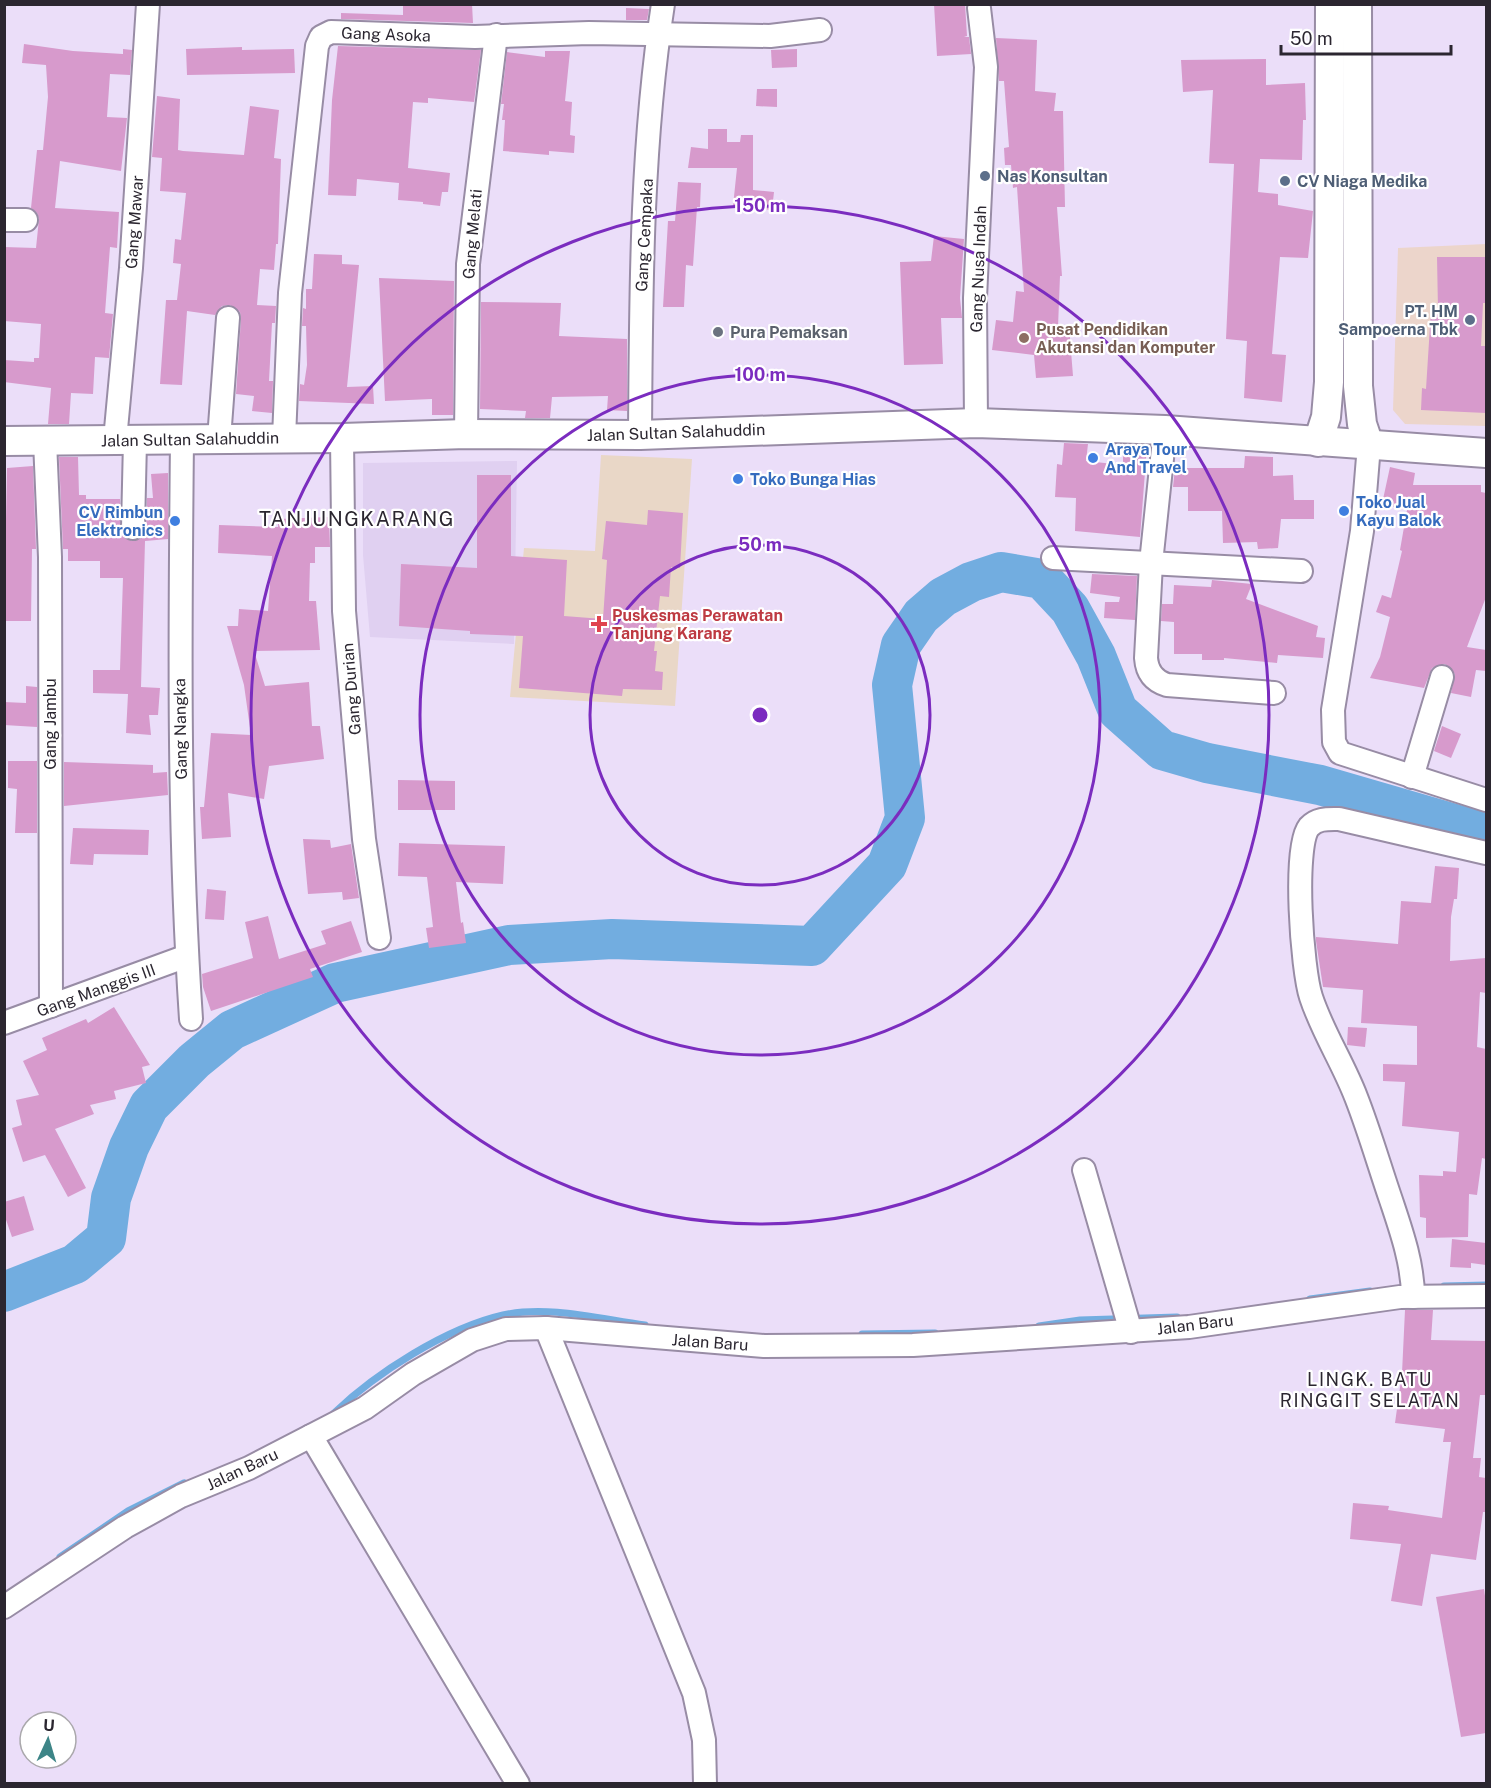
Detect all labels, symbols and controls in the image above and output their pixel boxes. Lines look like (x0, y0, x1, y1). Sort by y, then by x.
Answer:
scale bar (1281, 18, 1450, 56)
street label: Gang Asoka (341, 23, 431, 46)
text: 50 m (1290, 28, 1333, 49)
place label: Nas Konsultan (997, 167, 1108, 186)
marker: Nas Konsultan (978, 169, 992, 183)
place label: CV Niaga Medika (1297, 172, 1427, 191)
marker: CV Niaga Medika (1278, 174, 1292, 188)
street label: Gang Mawar (122, 175, 147, 269)
street label: Gang Cempaka (632, 178, 657, 292)
street label: Gang Melati (459, 188, 486, 280)
text: 150 m (734, 195, 786, 216)
street label: Gang Nusa Indah (967, 205, 990, 333)
place label: PT. HM Sampoerna Tbk (1338, 302, 1458, 339)
marker: PT. HM Sampoerna Tbk (1463, 313, 1477, 327)
place label: Pusat Pendidikan Akutansi dan Komputer (1036, 320, 1216, 357)
place label: Pura Pemaksan (730, 323, 848, 342)
marker: Pura Pemaksan (711, 325, 725, 339)
marker: Pusat Pendidikan Akutansi dan Komputer (1017, 331, 1031, 345)
text: 100 m (734, 364, 786, 385)
street label: Jalan Sultan Salahuddin (587, 420, 766, 445)
street label: Jalan Sultan Salahuddin (101, 428, 279, 451)
place label: Araya Tour And Travel (1105, 440, 1188, 477)
marker: Araya Tour And Travel (1086, 451, 1100, 465)
place label: Toko Bunga Hias (750, 470, 876, 489)
marker: Toko Bunga Hias (731, 472, 745, 486)
place label: Toko Jual Kayu Balok (1356, 493, 1441, 530)
place label: CV Rimbun Elektronics (76, 503, 163, 540)
marker: Toko Jual Kayu Balok (1337, 504, 1351, 518)
district label: TANJUNGKARANG (259, 507, 455, 531)
marker: CV Rimbun Elektronics (168, 514, 182, 528)
text: 50 m (738, 534, 782, 555)
place label: Puskesmas Perawatan Tanjung Karang (612, 606, 783, 643)
marker: Puskesmas Perawatan Tanjung Karang (590, 615, 608, 633)
street label: Gang Durian (338, 642, 365, 736)
street label: Gang Jambu (41, 678, 60, 770)
street label: Gang Nangka (170, 678, 191, 780)
centre of rings (750, 705, 770, 725)
street label: Gang Manggis III (34, 960, 158, 1021)
street label: Jalan Baru (1156, 1310, 1234, 1339)
street label: Jalan Baru (671, 1330, 749, 1355)
district label: LINGK. BATU RINGGIT SELATAN (1280, 1369, 1460, 1411)
street label: Jalan Baru (203, 1445, 281, 1494)
north arrow (18, 1710, 78, 1770)
text: U (43, 1716, 55, 1735)

